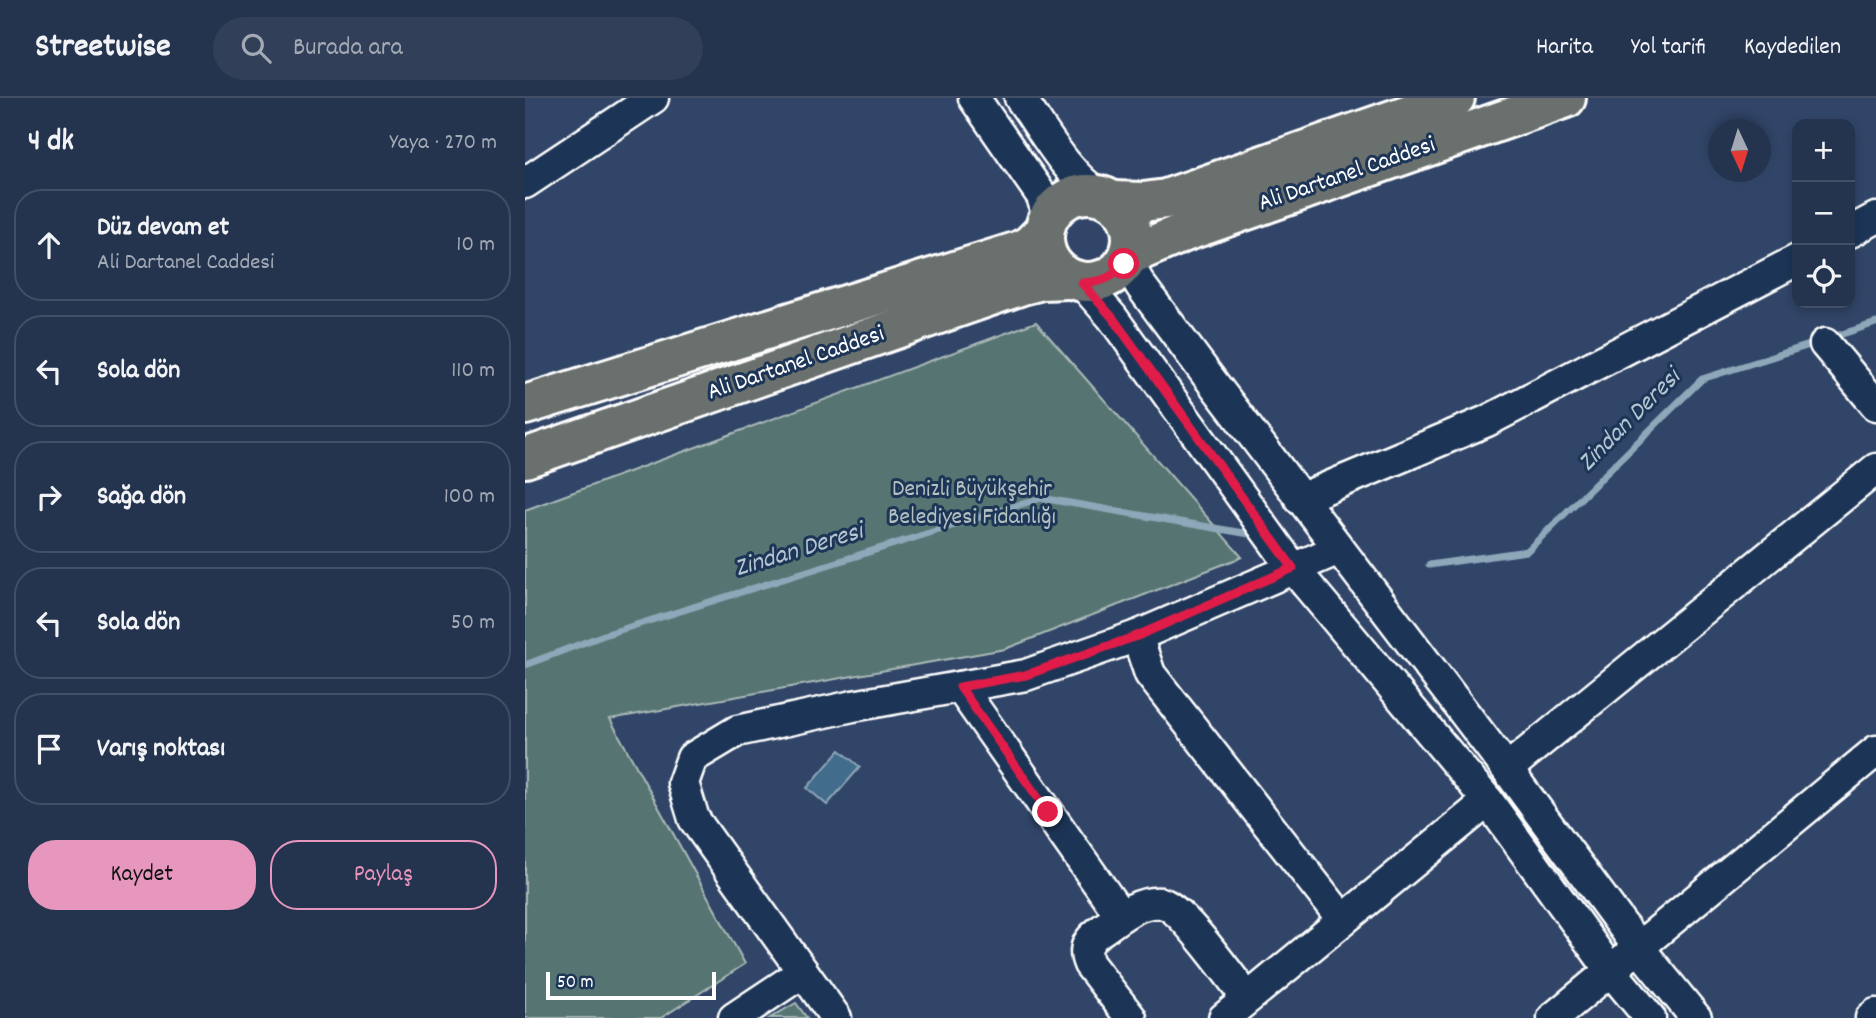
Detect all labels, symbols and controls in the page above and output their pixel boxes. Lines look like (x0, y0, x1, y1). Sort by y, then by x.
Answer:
search box (213, 17, 703, 80)
text: Streetwise (35, 25, 171, 72)
icon: search (237, 29, 275, 67)
text: Burada ara (293, 30, 403, 67)
text: Harita (1536, 31, 1593, 65)
text: Yol tarifi (1631, 31, 1706, 65)
text: Kaydedilen (1744, 31, 1841, 65)
north arrow (1708, 119, 1771, 182)
map controls (1792, 119, 1855, 308)
button: + (1792, 119, 1855, 182)
text: 4 dk (28, 122, 74, 165)
text: Yaya · 270 m (389, 127, 497, 160)
street label: Ali Dartanel Caddesi (1254, 129, 1440, 221)
button: − (1792, 182, 1855, 245)
text: Düz devam et (97, 210, 229, 247)
icon: ahead (30, 226, 68, 264)
text: 10 m (456, 229, 495, 262)
button: locate (1792, 245, 1855, 308)
text: Ali Dartanel Caddesi (97, 247, 274, 280)
route start (1108, 248, 1139, 279)
street label: Ali Dartanel Caddesi (703, 318, 889, 410)
icon: left (30, 352, 68, 390)
text: Sola dön (97, 353, 180, 390)
text: 110 m (451, 355, 495, 388)
water label: Zindan Deresi (1570, 358, 1693, 481)
park label: Denizli Büyükşehir Belediyesi Fidanlığı (888, 473, 1056, 535)
icon: right (30, 478, 68, 516)
text: Sağa dön (97, 479, 186, 516)
text: 100 m (444, 481, 495, 514)
water label: Zindan Deresi (730, 513, 872, 588)
icon: left (30, 604, 68, 642)
text: Sola dön (97, 605, 180, 642)
text: 50 m (451, 607, 495, 640)
icon: arrive (30, 730, 68, 768)
text: Varış noktası (97, 731, 225, 768)
route end (1032, 796, 1063, 827)
button: Kaydet (28, 840, 256, 910)
button: Paylaş (270, 840, 497, 910)
scale bar (546, 969, 716, 1001)
text: 50 m (557, 970, 594, 997)

